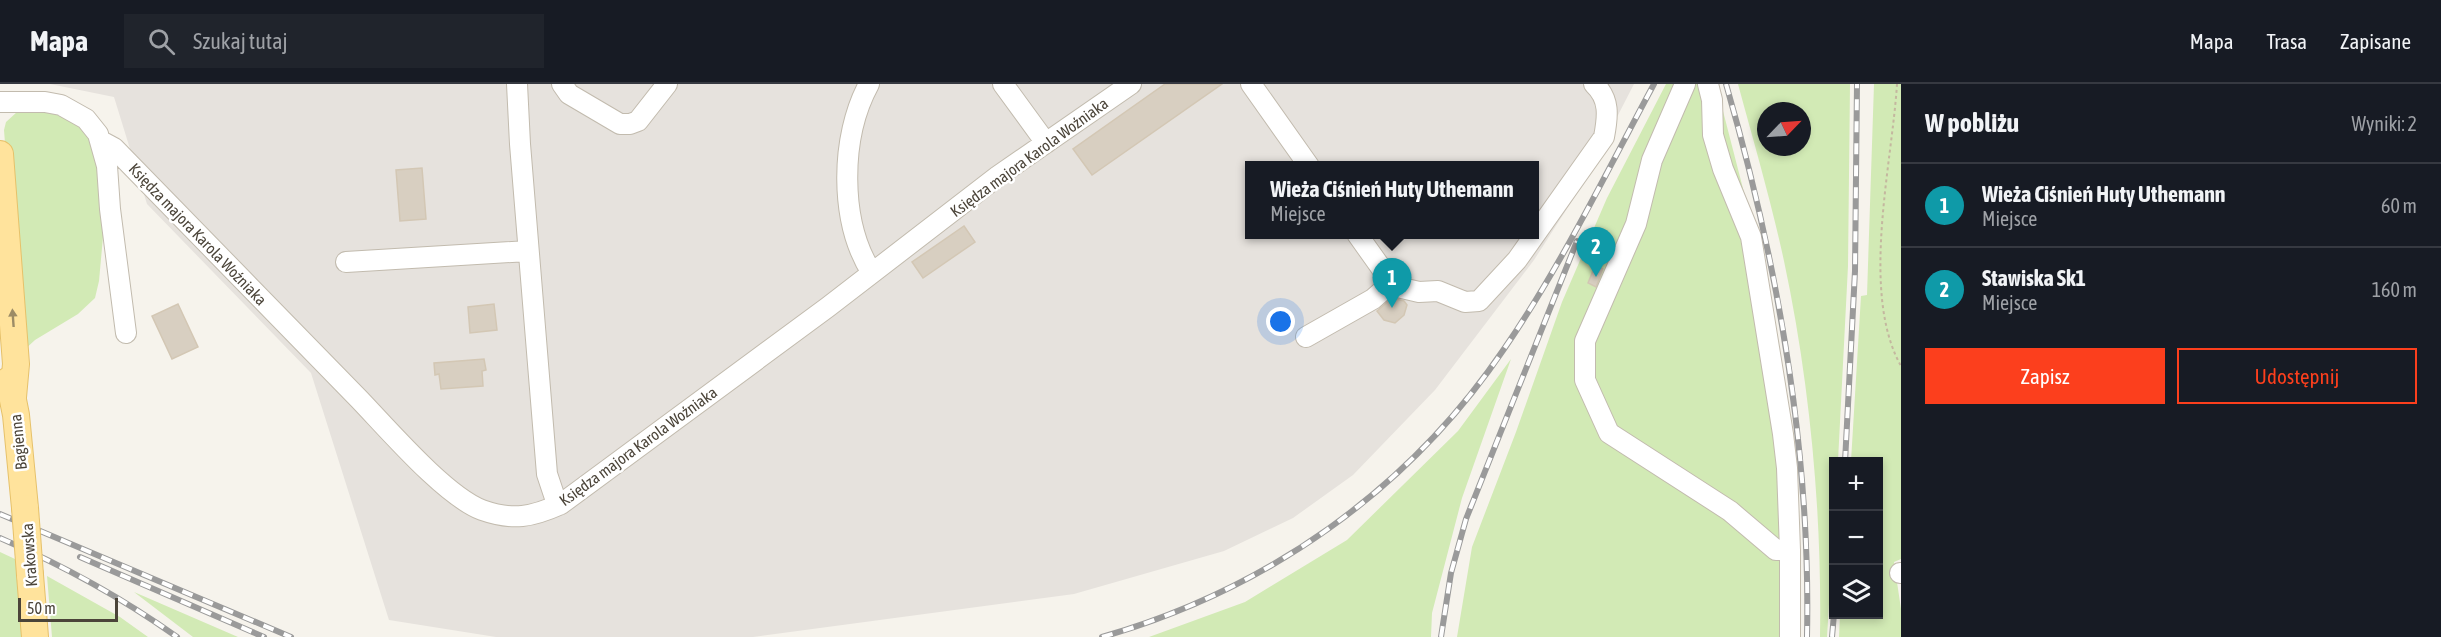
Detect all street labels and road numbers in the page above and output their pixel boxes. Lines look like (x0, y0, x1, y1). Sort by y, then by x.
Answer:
street label: Księdza majora Karola Woźniaka (947, 94, 1112, 221)
street label: Księdza majora Karola Woźniaka (125, 159, 271, 309)
street label: Księdza majora Karola Woźniaka (556, 383, 721, 510)
street label: Bagienna (6, 413, 31, 471)
street label: Krakowska (18, 523, 40, 587)

